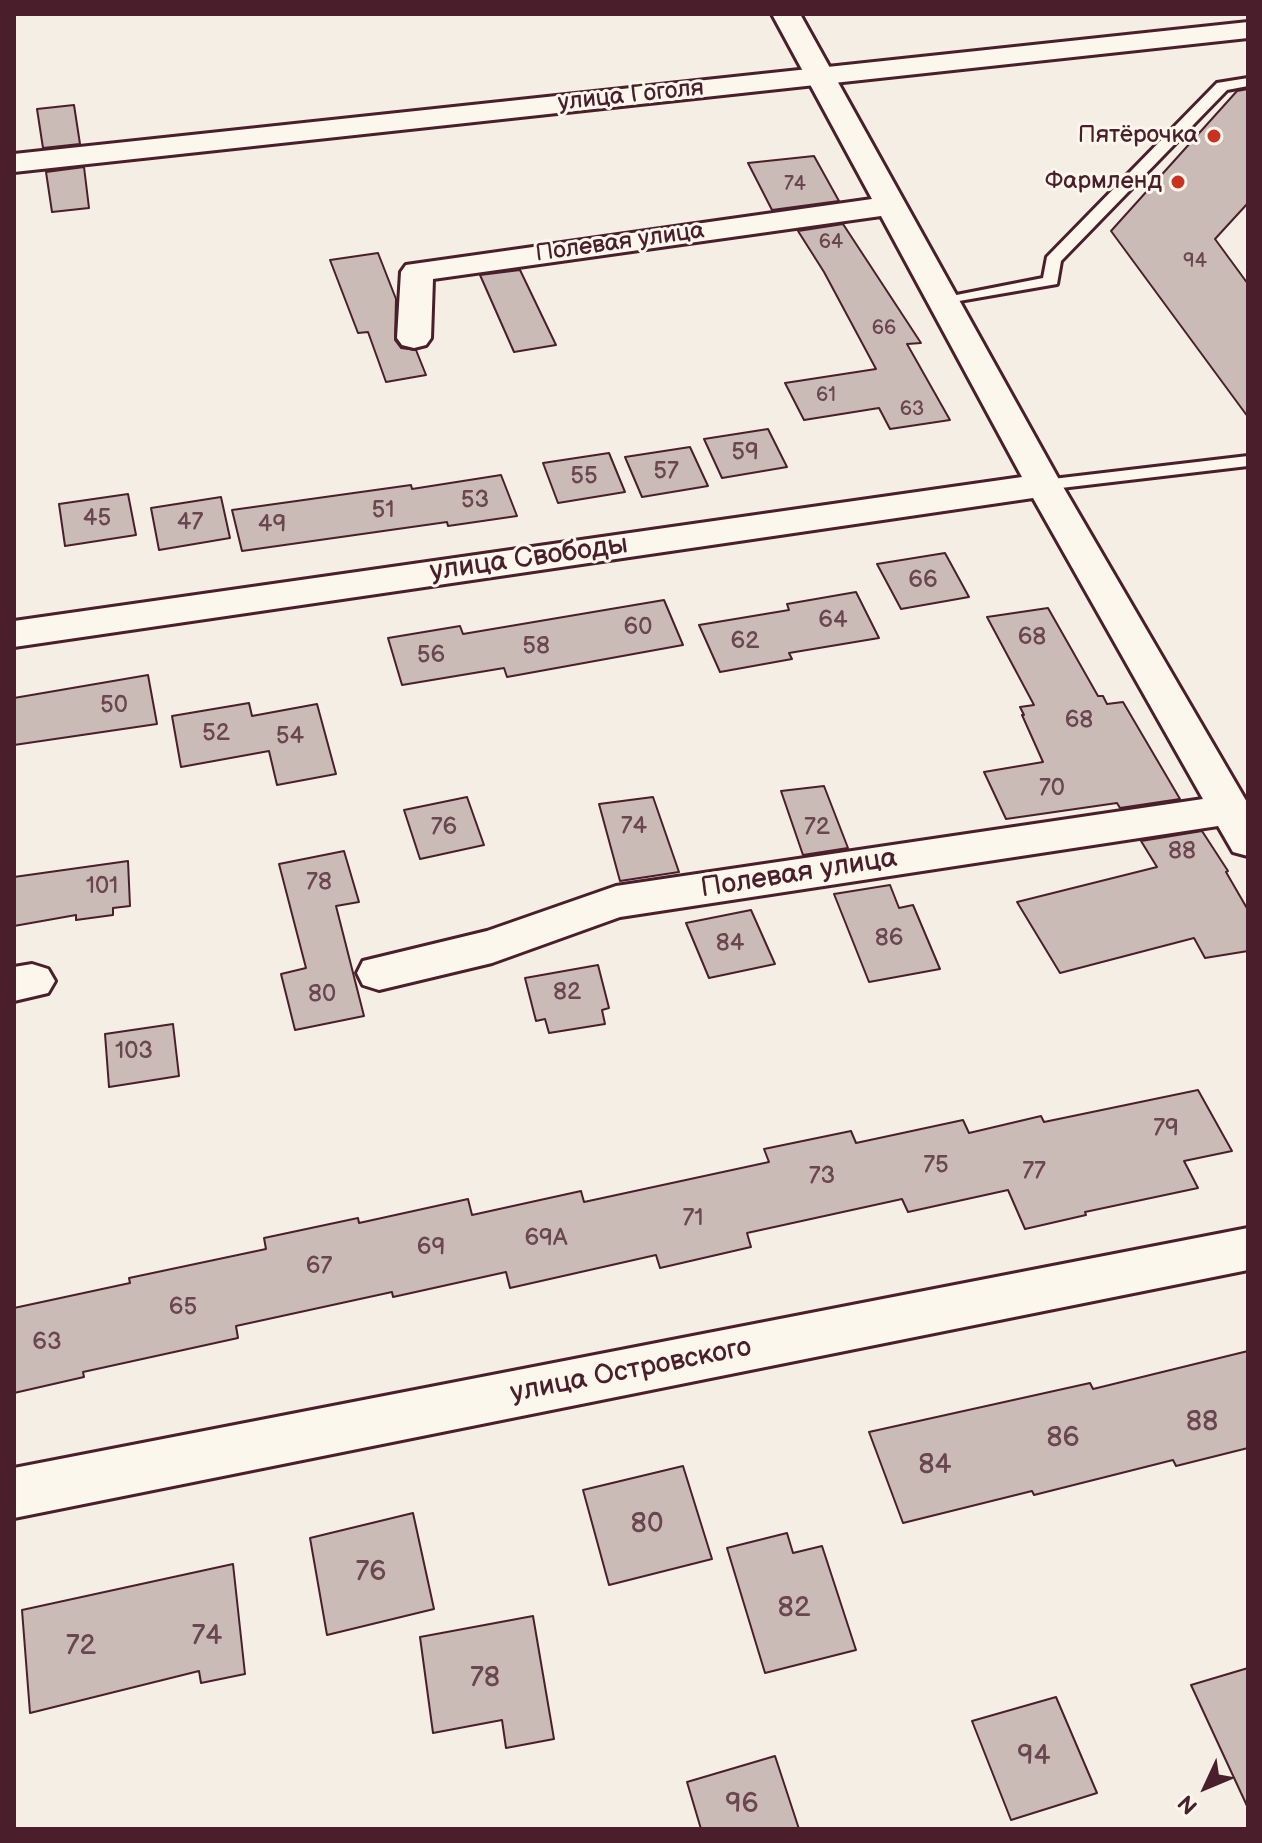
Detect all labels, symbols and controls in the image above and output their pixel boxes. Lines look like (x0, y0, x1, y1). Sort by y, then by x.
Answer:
street label: улица Гоголя (557, 74, 705, 118)
place label: Пятёрочка (1078, 122, 1198, 150)
marker: Пятёрочка (1205, 127, 1223, 145)
place label: Фармленд (1045, 168, 1162, 196)
house number: 74 (784, 173, 806, 197)
marker: Фармленд (1169, 173, 1187, 191)
street label: Полевая улица (534, 217, 706, 269)
house number: 64 (819, 231, 843, 255)
house number: 94 (1183, 250, 1207, 274)
house number: 66 (872, 317, 896, 341)
house number: 61 (816, 384, 836, 408)
house number: 63 (900, 398, 924, 422)
house number: 59 (731, 439, 759, 467)
house number: 57 (653, 458, 679, 486)
house number: 55 (570, 463, 598, 491)
house number: 53 (461, 487, 489, 515)
house number: 51 (371, 497, 395, 525)
house number: 45 (83, 505, 111, 533)
house number: 47 (177, 509, 203, 537)
house number: 49 (258, 511, 286, 539)
street label: улица Свободы (428, 528, 630, 590)
house number: 66 (908, 567, 938, 595)
house number: 64 (818, 607, 848, 635)
house number: 60 (624, 614, 652, 642)
house number: 68 (1018, 624, 1046, 652)
house number: 62 (731, 628, 759, 656)
house number: 58 (522, 633, 550, 661)
house number: 56 (417, 642, 445, 670)
house number: 50 (100, 692, 128, 720)
house number: 68 (1065, 707, 1093, 735)
house number: 52 (202, 720, 230, 748)
house number: 54 (276, 723, 304, 751)
house number: 70 (1039, 775, 1065, 803)
house number: 74 (621, 813, 647, 841)
house number: 76 (431, 814, 457, 842)
house number: 72 (804, 814, 830, 842)
house number: 88 (1168, 838, 1196, 866)
street label: Полевая улица (698, 842, 900, 906)
house number: 78 (306, 869, 332, 897)
house number: 101 (86, 873, 118, 901)
house number: 86 (875, 925, 903, 953)
house number: 84 (716, 930, 744, 958)
house number: 82 (553, 979, 581, 1007)
house number: 80 (308, 981, 336, 1009)
house number: 103 (115, 1038, 153, 1066)
house number: 79 (1153, 1115, 1179, 1143)
house number: 75 (923, 1152, 949, 1180)
house number: 77 (1022, 1158, 1046, 1186)
house number: 73 (809, 1163, 835, 1191)
house number: 71 (682, 1205, 704, 1233)
house number: 69А (524, 1225, 568, 1253)
house number: 69 (417, 1234, 445, 1262)
house number: 67 (306, 1253, 332, 1281)
house number: 65 (169, 1294, 197, 1322)
house number: 63 (32, 1329, 62, 1357)
street label: улица Островского (508, 1331, 754, 1411)
house number: 88 (1186, 1406, 1218, 1440)
house number: 86 (1046, 1422, 1080, 1456)
house number: 84 (918, 1449, 952, 1483)
house number: 80 (631, 1508, 663, 1542)
house number: 76 (356, 1556, 386, 1590)
house number: 82 (778, 1592, 810, 1626)
house number: 74 (192, 1620, 222, 1654)
house number: 72 (66, 1630, 96, 1664)
house number: 78 (470, 1662, 500, 1696)
house number: 94 (1017, 1740, 1051, 1774)
north arrow (1166, 1747, 1246, 1827)
house number: 96 (725, 1788, 759, 1822)
text: N (1173, 1789, 1204, 1819)

